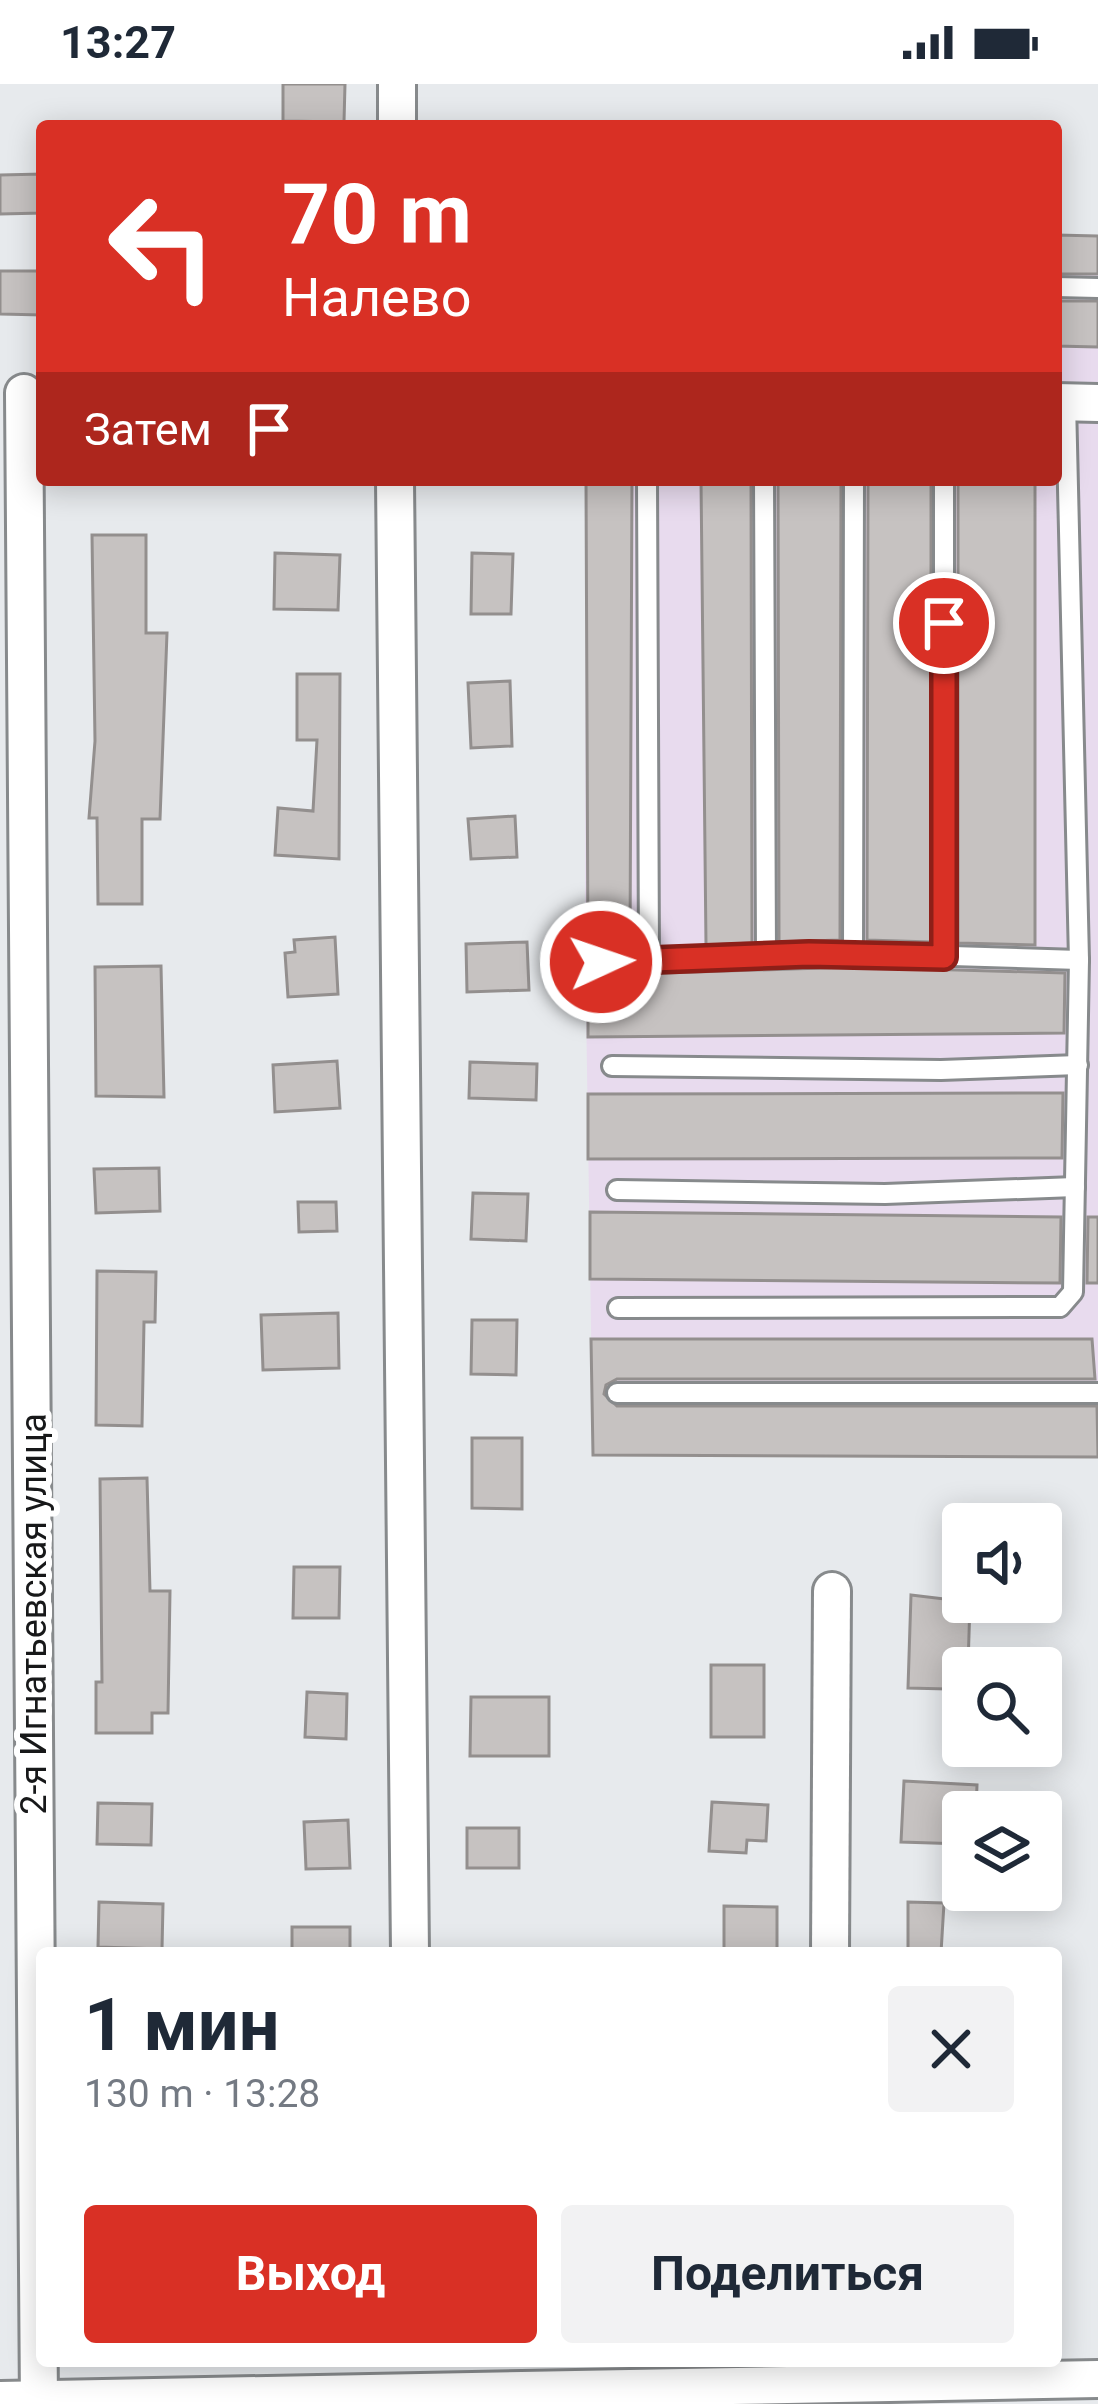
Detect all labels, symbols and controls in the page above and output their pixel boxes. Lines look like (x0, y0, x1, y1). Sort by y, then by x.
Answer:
text: 13:27 (60, 16, 176, 69)
text: 70 m (282, 165, 472, 264)
icon: left (84, 168, 240, 324)
text: Налево (282, 266, 471, 329)
icon: arrive (236, 396, 302, 462)
text: Затем (84, 403, 212, 456)
pin (893, 572, 995, 674)
icon: arrive (911, 590, 977, 656)
position arrow (538, 899, 664, 1025)
street label: 2-я Игнатьевская улица (13, 1413, 55, 1815)
map controls (942, 1503, 1062, 1911)
button: sound (942, 1503, 1062, 1623)
button: search (942, 1647, 1062, 1767)
button: layers (942, 1791, 1062, 1911)
text: 1 мин (84, 1983, 279, 2068)
button: close (888, 1986, 1014, 2112)
text: 130 m · 13:28 (84, 2071, 320, 2117)
button: Выход (84, 2205, 537, 2343)
button: Поделиться (561, 2205, 1014, 2343)

